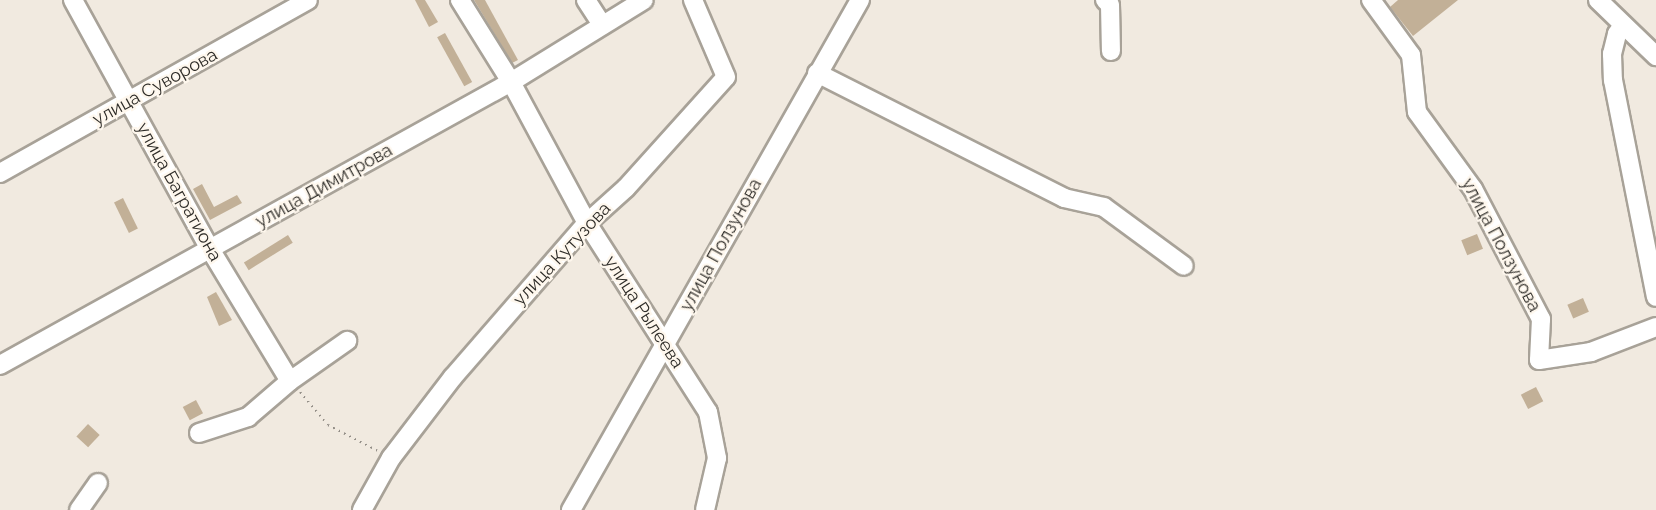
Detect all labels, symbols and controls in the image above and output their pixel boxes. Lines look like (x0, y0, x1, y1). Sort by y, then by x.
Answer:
street label: улица Суворова (89, 44, 221, 130)
street label: улица Багратиона (132, 119, 226, 265)
street label: улица Димитрова (252, 140, 396, 232)
street label: улица Ползунова (676, 175, 766, 315)
street label: улица Ползунова (1457, 175, 1545, 315)
street label: улица Кутузова (509, 198, 615, 310)
street label: улица Рылеева (600, 252, 688, 372)

